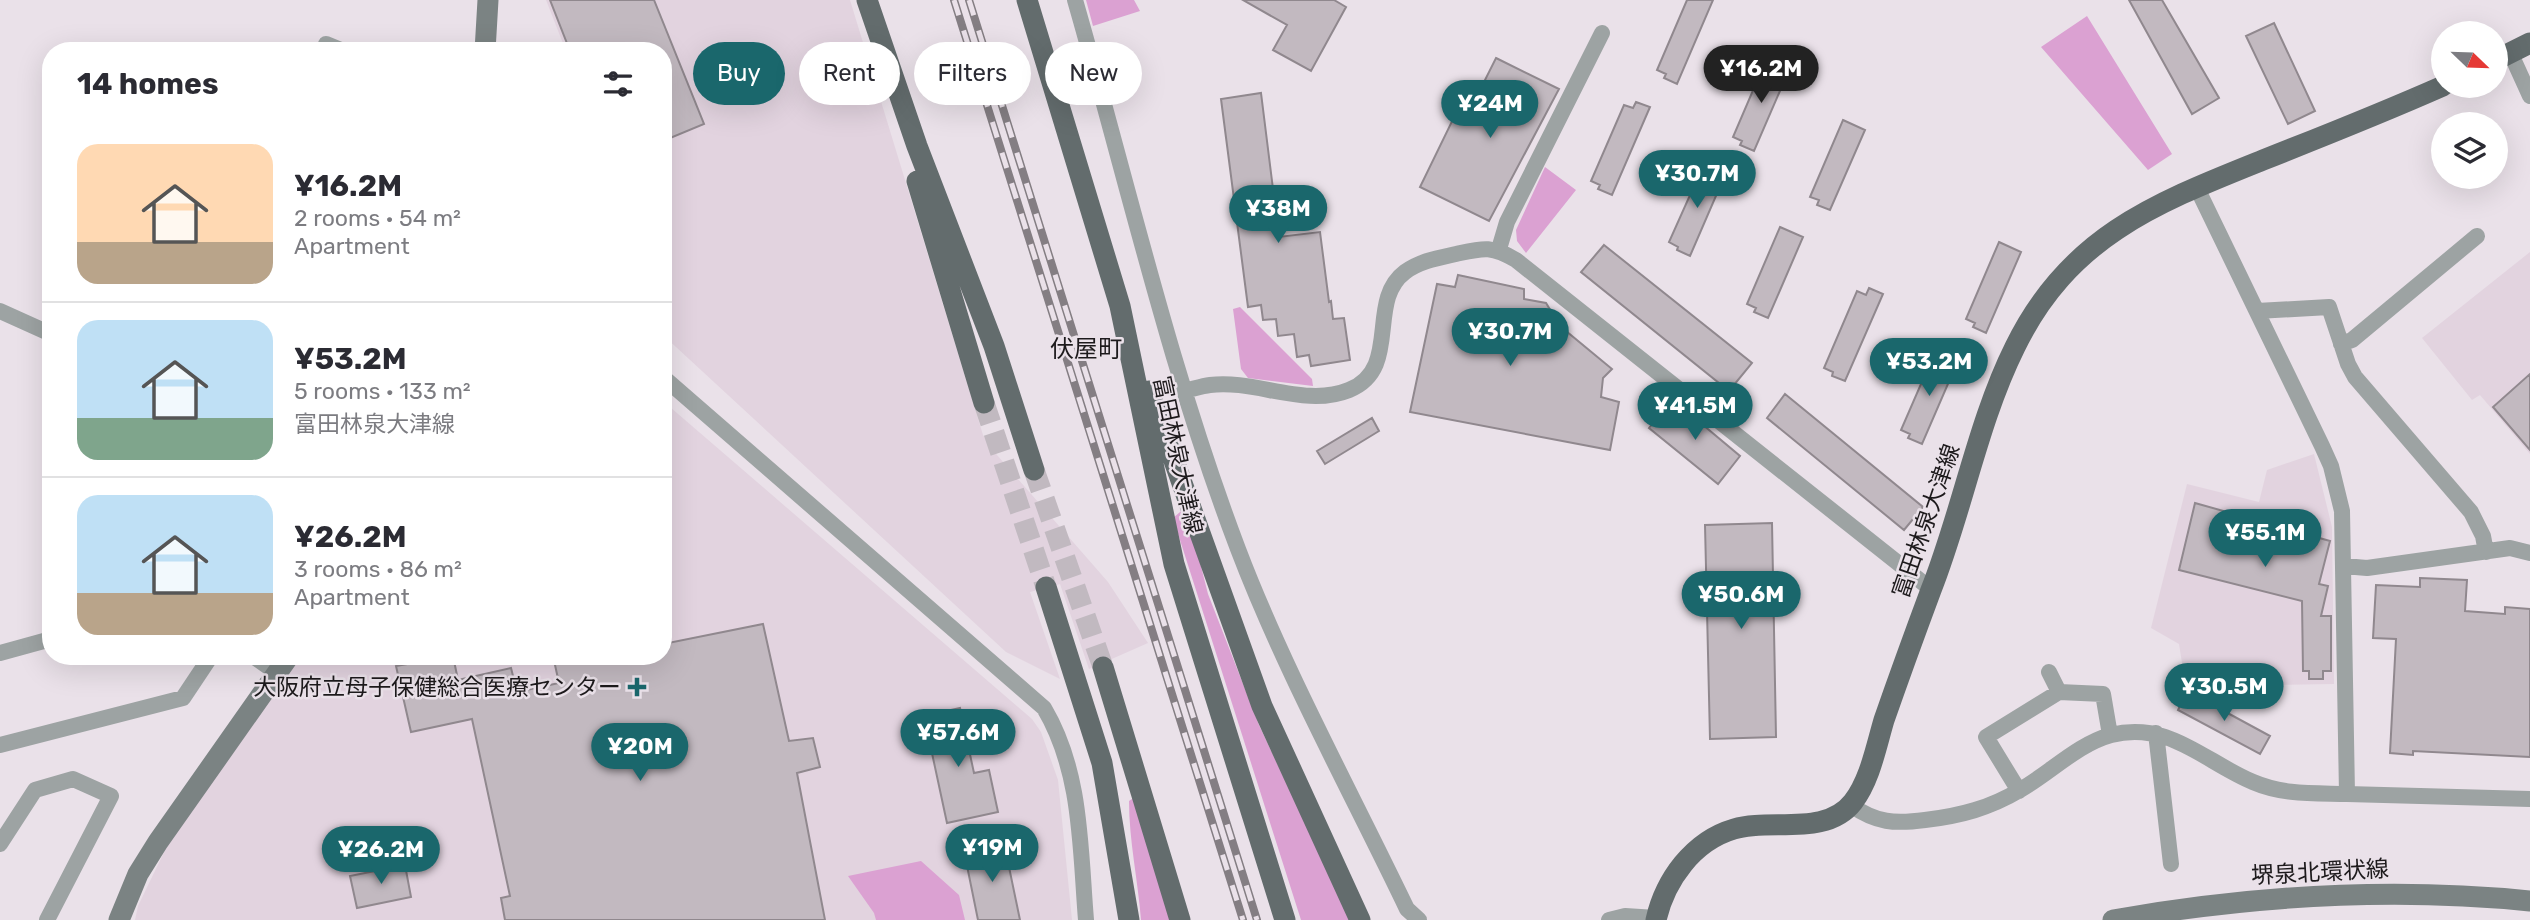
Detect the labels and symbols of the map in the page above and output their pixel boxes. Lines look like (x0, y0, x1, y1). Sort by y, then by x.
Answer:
north arrow (2431, 21, 2508, 98)
pin: ¥16.2M (1704, 46, 1818, 105)
pin: ¥24M (1449, 80, 1531, 140)
pin: ¥30.7M (1640, 150, 1754, 210)
pin: ¥38M (1237, 186, 1319, 245)
pin: ¥30.7M (1453, 308, 1567, 368)
district label: 伏屋町 (1050, 335, 1122, 363)
pin: ¥53.2M (1872, 338, 1986, 398)
street label: 富田林泉大津線 (1148, 373, 1208, 537)
pin: ¥41.5M (1638, 382, 1752, 442)
street label: 富田林泉大津線 (1887, 440, 1965, 602)
pin: ¥55.1M (2208, 510, 2322, 569)
pin: ¥50.6M (1684, 572, 1798, 631)
pin: ¥30.5M (2167, 664, 2281, 723)
place label: 大阪府立母子保健総合医療センター (253, 673, 621, 701)
marker: 大阪府立母子保健総合医療センター (627, 677, 647, 697)
pin: ¥57.6M (901, 710, 1015, 769)
pin: ¥20M (599, 724, 681, 783)
pin: ¥19M (951, 824, 1033, 884)
pin: ¥26.2M (324, 826, 438, 886)
street label: 堺泉北環状線 (2250, 854, 2390, 890)

